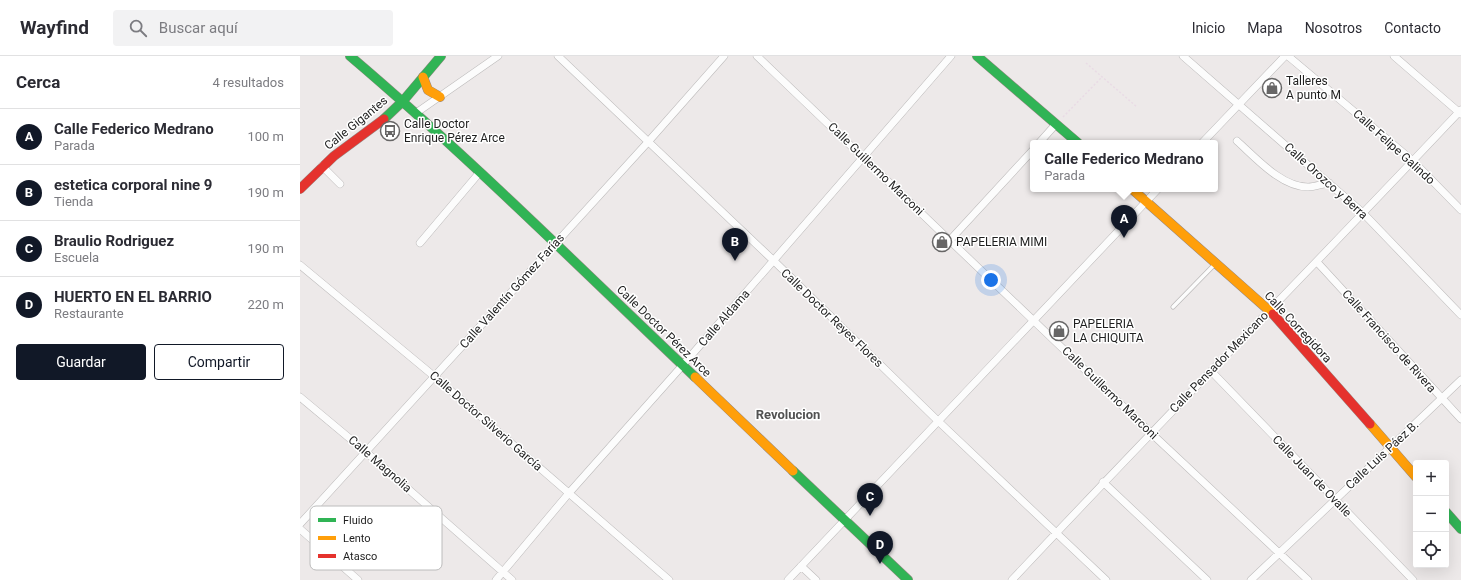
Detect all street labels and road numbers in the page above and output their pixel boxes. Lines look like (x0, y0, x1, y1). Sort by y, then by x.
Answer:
street label: Calle Gigantes (322, 93, 390, 153)
street label: Calle Felipe Galindo (1350, 107, 1438, 187)
street label: Calle Guillermo Marconi (825, 120, 927, 218)
street label: Calle Orozco y Berra (1281, 140, 1371, 222)
street label: Calle Valentín Gómez Farías (457, 231, 567, 351)
street label: Calle Doctor Reyes Flores (778, 266, 886, 370)
street label: Calle Doctor Pérez Arce (614, 282, 714, 380)
street label: Calle Aldama (696, 287, 752, 349)
street label: Calle Francisco de Rivera (1339, 287, 1439, 395)
street label: Calle Corregidora (1261, 289, 1335, 365)
street label: Calle Pensador Mexicano (1167, 308, 1271, 416)
street label: Calle Guillermo Marconi (1059, 344, 1161, 442)
street label: Calle Doctor Silverio García (427, 368, 545, 474)
street label: Calle Luis Páez B. (1343, 418, 1421, 492)
street label: Calle Juan de Ovalle (1270, 432, 1354, 520)
street label: Calle Magnolia (346, 433, 414, 495)

